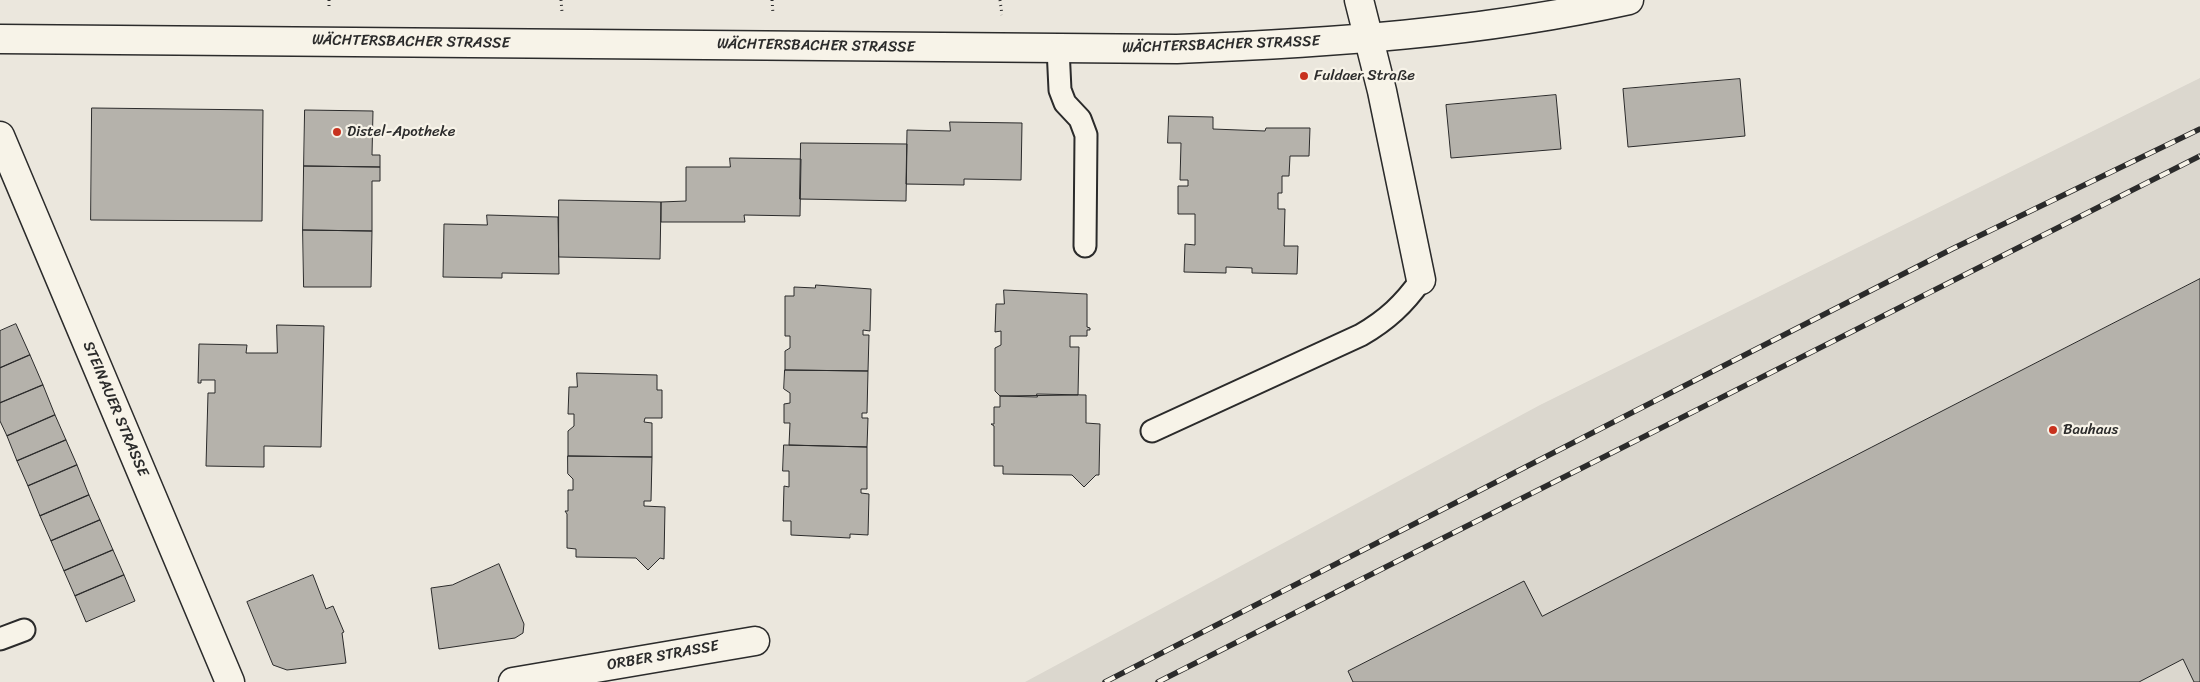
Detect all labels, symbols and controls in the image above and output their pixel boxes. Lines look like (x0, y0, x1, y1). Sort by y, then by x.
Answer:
street label: WÄCHTERSBACHER STRASSE (312, 31, 510, 53)
street label: WÄCHTERSBACHER STRASSE (1122, 33, 1320, 57)
street label: WÄCHTERSBACHER STRASSE (717, 35, 915, 57)
place label: Fuldaer Straße (1314, 67, 1415, 85)
marker: Fuldaer Straße (1298, 70, 1310, 82)
place label: Distel-Apotheke (347, 123, 455, 141)
marker: Distel-Apotheke (331, 126, 343, 138)
street label: STEINAUER STRASSE (78, 339, 152, 479)
place label: Bauhaus (2063, 421, 2118, 439)
marker: Bauhaus (2047, 424, 2059, 436)
street label: ORBER STRASSE (606, 637, 720, 675)

